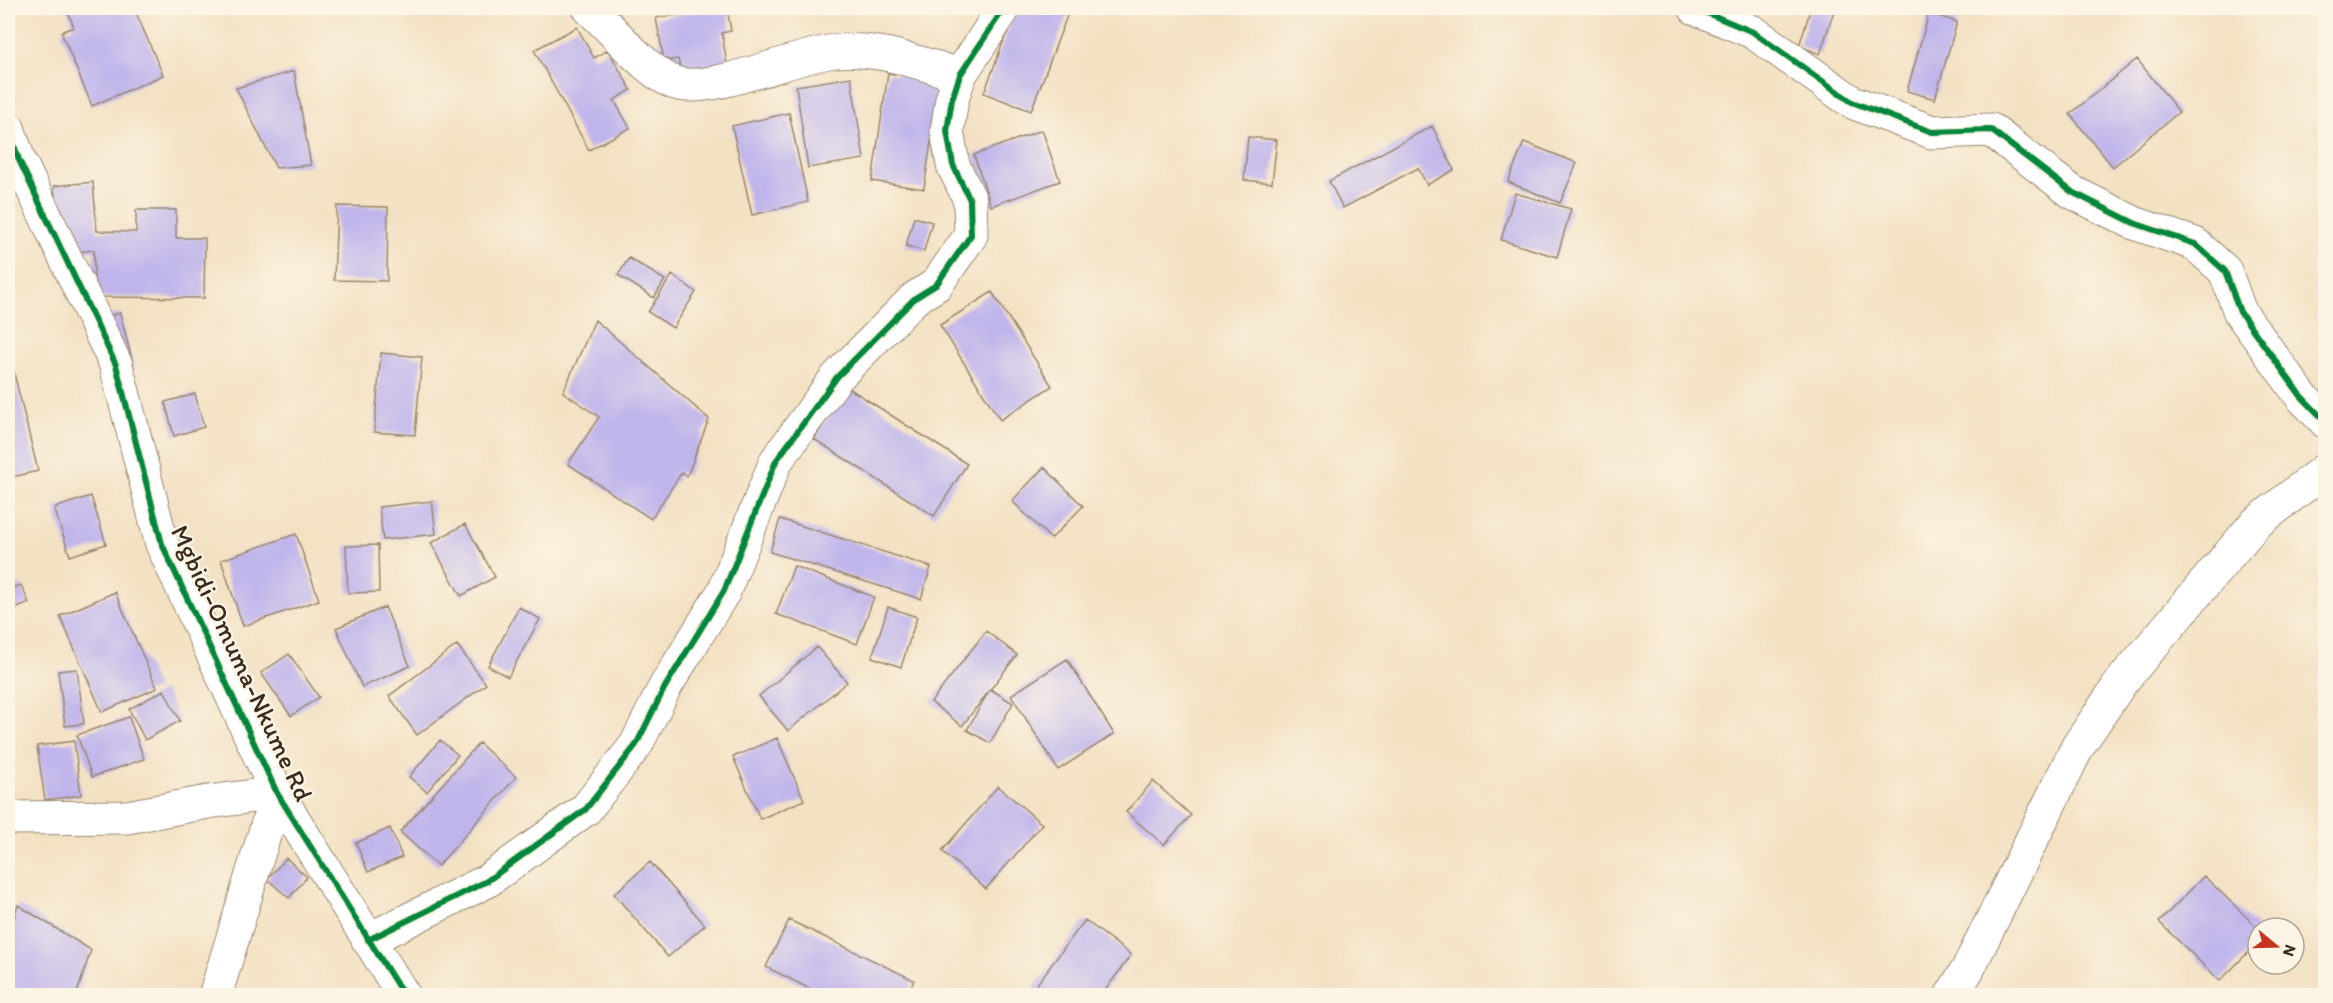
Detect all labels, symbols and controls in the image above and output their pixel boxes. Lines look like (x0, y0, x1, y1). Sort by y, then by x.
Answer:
street label: Mgbidi-Omuma-Nkume Rd (164, 520, 320, 806)
north arrow (2246, 916, 2306, 976)
text: N (2279, 943, 2300, 959)

